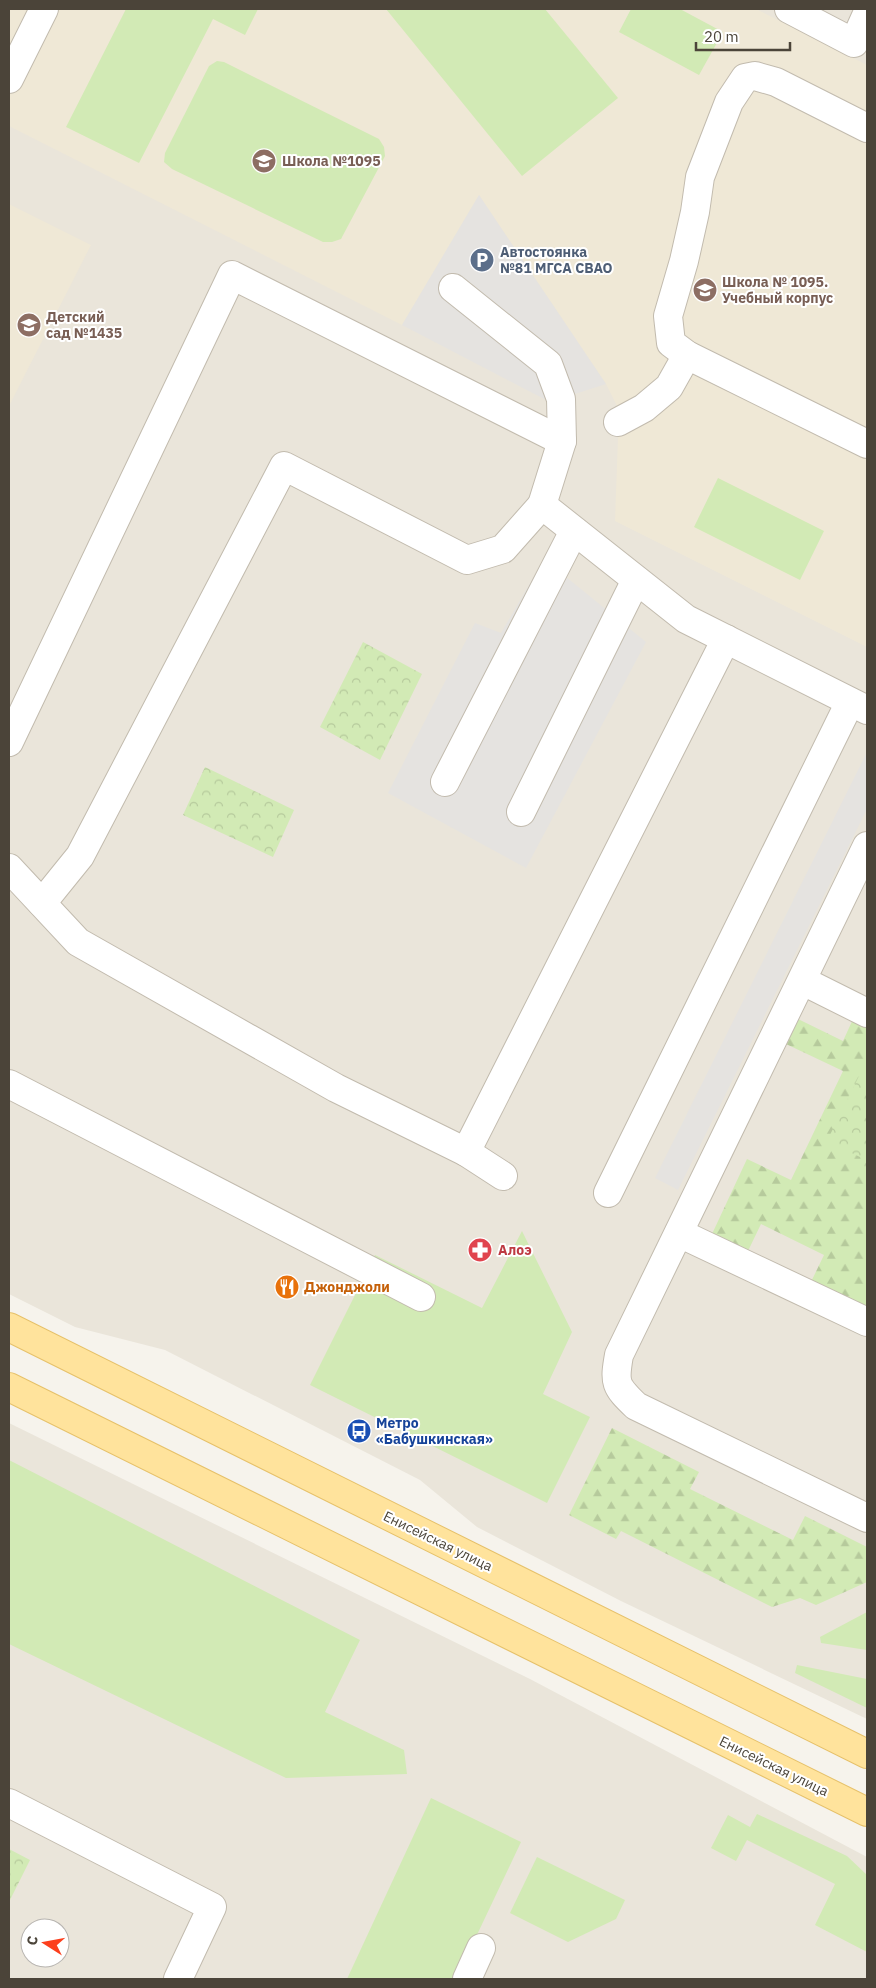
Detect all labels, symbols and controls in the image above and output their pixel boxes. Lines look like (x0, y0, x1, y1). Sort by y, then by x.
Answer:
scale bar (696, 20, 790, 52)
text: 20 m (704, 27, 739, 46)
school or university icon: Школа №1095 (251, 148, 277, 174)
place label: Школа №1095 (282, 152, 381, 170)
place label: Автостоянка №81 МГСА СВАО (500, 243, 613, 277)
parking icon: Автостоянка №81 МГСА СВАО (469, 247, 495, 273)
place label: Школа № 1095. Учебный корпус (722, 273, 833, 307)
school or university icon: Школа № 1095. Учебный корпус (692, 277, 718, 303)
place label: Детский сад №1435 (46, 308, 122, 342)
school or university icon: Детский сад №1435 (16, 312, 42, 338)
pharmacy icon: Алоэ (467, 1237, 493, 1263)
place label: Алоэ (498, 1241, 532, 1259)
restaurant icon: Джонджоли (274, 1274, 300, 1300)
place label: Джонджоли (304, 1278, 390, 1296)
place label: Метро «Бабушкинская» (376, 1414, 493, 1448)
bus stop icon: Метро «Бабушкинская» (346, 1418, 372, 1444)
street label: Енисейская улица (381, 1507, 496, 1575)
street label: Енисейская улица (717, 1732, 832, 1800)
north arrow (20, 1918, 70, 1968)
text: С (23, 1934, 42, 1947)

